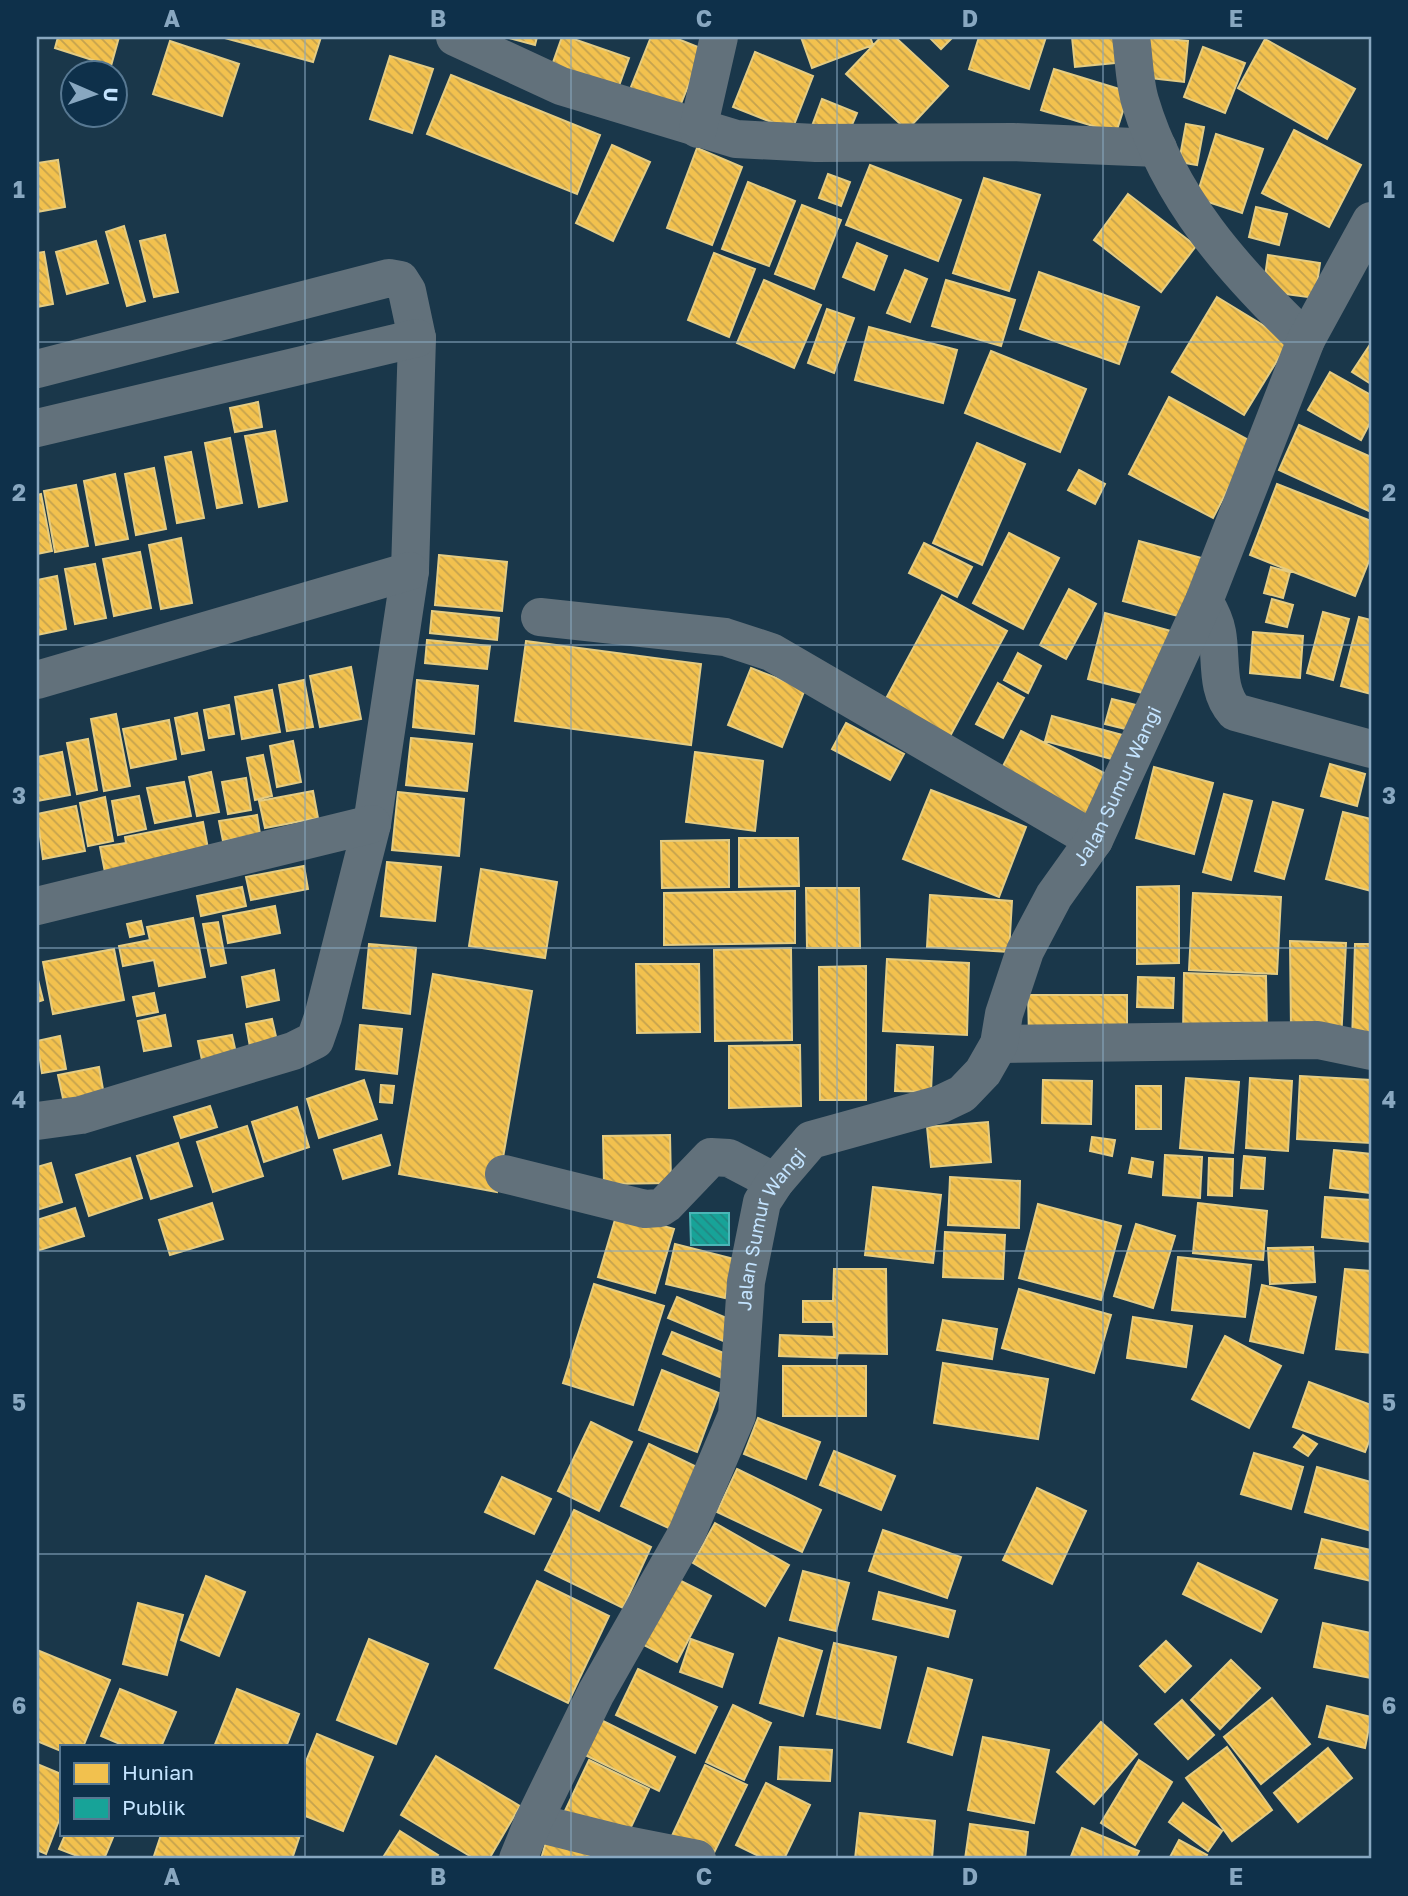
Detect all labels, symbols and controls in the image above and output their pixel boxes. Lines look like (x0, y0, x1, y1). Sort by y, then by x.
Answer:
text: A (164, 4, 181, 32)
text: B (430, 4, 446, 32)
text: C (696, 4, 712, 32)
text: D (962, 4, 978, 32)
text: E (1229, 4, 1243, 32)
north arrow (60, 60, 130, 130)
text: U (100, 87, 123, 102)
text: 1 (13, 175, 25, 203)
text: 1 (1383, 175, 1395, 203)
text: 2 (12, 478, 26, 506)
text: 2 (1382, 478, 1396, 506)
street label: Jalan Sumur Wangi (1067, 702, 1165, 870)
text: 3 (12, 781, 26, 809)
text: 3 (1382, 781, 1396, 809)
text: 4 (12, 1085, 26, 1113)
text: 4 (1382, 1085, 1396, 1113)
street label: Jalan Sumur Wangi (732, 1143, 810, 1311)
text: 5 (12, 1388, 26, 1416)
text: 5 (1382, 1388, 1396, 1416)
text: 6 (12, 1691, 26, 1719)
text: 6 (1382, 1691, 1396, 1719)
legend (60, 1745, 304, 1836)
text: Hunian (122, 1759, 194, 1785)
text: Publik (122, 1794, 186, 1820)
text: A (164, 1862, 181, 1890)
text: B (430, 1862, 446, 1890)
text: C (696, 1862, 712, 1890)
text: D (962, 1862, 978, 1890)
text: E (1229, 1862, 1243, 1890)

